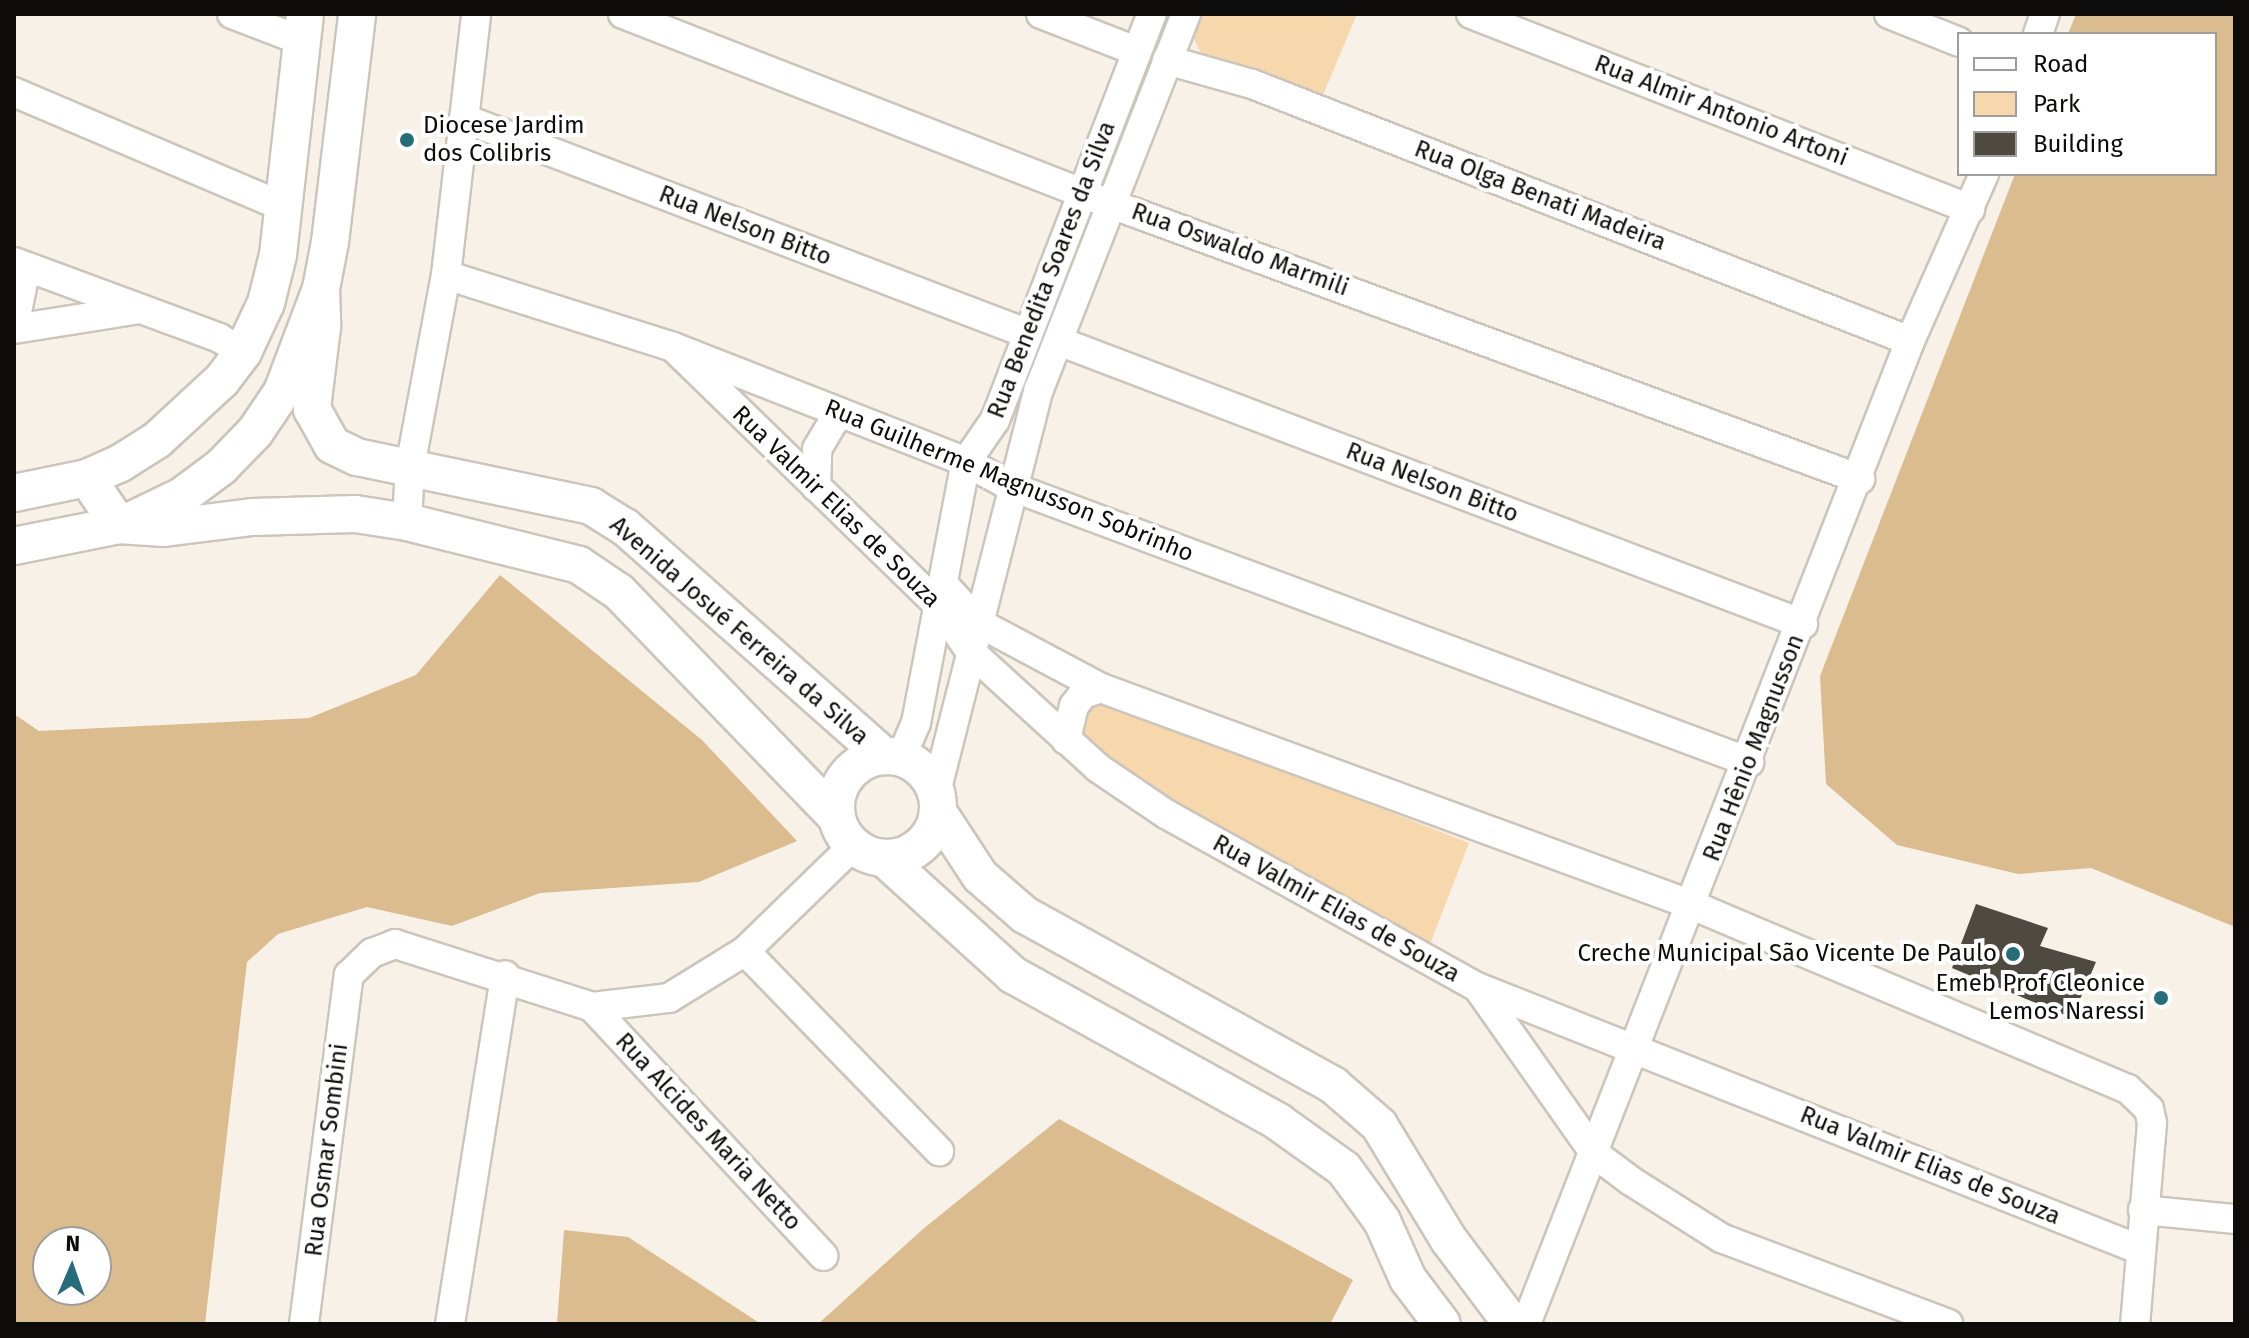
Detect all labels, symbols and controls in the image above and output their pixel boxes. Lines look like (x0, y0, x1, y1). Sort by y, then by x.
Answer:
legend (1957, 32, 2217, 176)
street label: Rua Almir Antonio Artoni (1590, 49, 1852, 173)
text: Road (2033, 50, 2088, 78)
text: Park (2033, 90, 2080, 118)
place label: Diocese Jardim dos Colibris (423, 112, 585, 168)
street label: Rua Benedita Soares da Silva (982, 117, 1122, 423)
text: Building (2033, 130, 2123, 158)
marker: Diocese Jardim dos Colibris (398, 131, 416, 149)
street label: Rua Olga Benati Madeira (1410, 135, 1670, 257)
street label: Rua Nelson Bitto (655, 180, 835, 272)
street label: Rua Oswaldo Marmili (1127, 197, 1353, 303)
street label: Rua Guilherme Magnusson Sobrinho (820, 394, 1198, 568)
street label: Rua Valmir Elias de Souza (726, 400, 946, 614)
street label: Rua Nelson Bitto (1342, 437, 1522, 529)
street label: Avenida Josué Ferreira da Silva (604, 511, 874, 751)
street label: Rua Hênio Magnusson (1697, 630, 1811, 866)
street label: Rua Valmir Elias de Souza (1207, 829, 1465, 989)
place label: Creche Municipal São Vicente De Paulo (1577, 940, 1997, 968)
marker: Creche Municipal São Vicente De Paulo (2004, 945, 2022, 963)
place label: Emeb Prof Cleonice Lemos Naressi (1936, 970, 2145, 1026)
marker: Emeb Prof Cleonice Lemos Naressi (2152, 989, 2170, 1007)
street label: Rua Alcides Maria Netto (609, 1027, 807, 1237)
street label: Rua Osmar Sombini (300, 1042, 354, 1258)
street label: Rua Valmir Elias de Souza (1796, 1101, 2064, 1231)
north arrow (32, 1226, 112, 1306)
text: N (65, 1230, 81, 1257)

